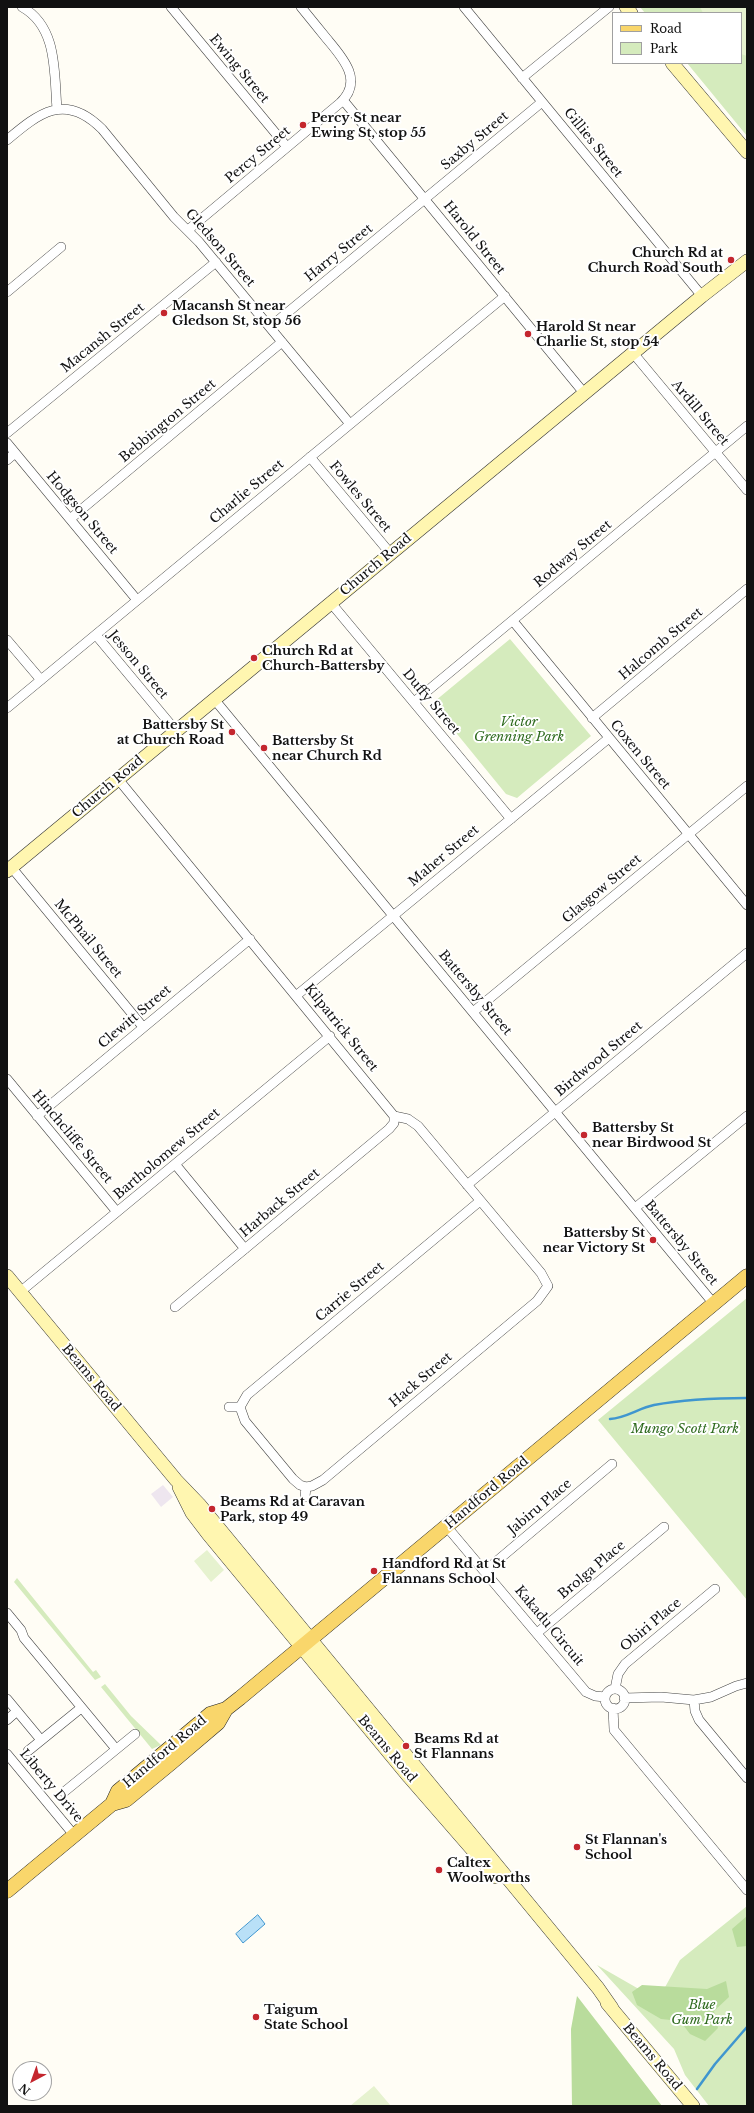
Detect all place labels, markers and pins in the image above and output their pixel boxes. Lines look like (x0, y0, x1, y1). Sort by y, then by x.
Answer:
place label: Percy St near Ewing St, stop 55 (311, 110, 426, 141)
marker: Percy St near Ewing St, stop 55 (298, 120, 308, 130)
place label: Church Rd at Church Road South (588, 245, 723, 276)
marker: Church Rd at Church Road South (726, 255, 736, 265)
place label: Macansh St near Gledson St, stop 56 (172, 298, 301, 329)
marker: Macansh St near Gledson St, stop 56 (159, 308, 169, 318)
place label: Harold St near Charlie St, stop 54 (536, 319, 659, 350)
marker: Harold St near Charlie St, stop 54 (523, 329, 533, 339)
place label: Church Rd at Church-Battersby (262, 643, 385, 674)
marker: Church Rd at Church-Battersby (249, 653, 259, 663)
place label: Battersby St at Church Road (117, 717, 224, 748)
marker: Battersby St at Church Road (227, 727, 237, 737)
place label: Battersby St near Church Rd (272, 733, 382, 764)
marker: Battersby St near Church Rd (259, 743, 269, 753)
place label: Battersby St near Birdwood St (592, 1120, 711, 1151)
marker: Battersby St near Birdwood St (579, 1130, 589, 1140)
place label: Battersby St near Victory St (543, 1225, 645, 1256)
marker: Battersby St near Victory St (648, 1235, 658, 1245)
place label: Beams Rd at Caravan Park, stop 49 (220, 1494, 365, 1525)
marker: Beams Rd at Caravan Park, stop 49 (207, 1504, 217, 1514)
place label: Handford Rd at St Flannans School (382, 1556, 506, 1587)
marker: Handford Rd at St Flannans School (369, 1566, 379, 1576)
place label: Beams Rd at St Flannans (414, 1731, 499, 1762)
marker: Beams Rd at St Flannans (401, 1741, 411, 1751)
place label: St Flannan's School (585, 1832, 667, 1863)
marker: St Flannan's School (572, 1842, 582, 1852)
place label: Caltex Woolworths (447, 1855, 530, 1886)
marker: Caltex Woolworths (434, 1865, 444, 1875)
place label: Taigum State School (264, 2002, 348, 2033)
marker: Taigum State School (251, 2012, 261, 2022)

